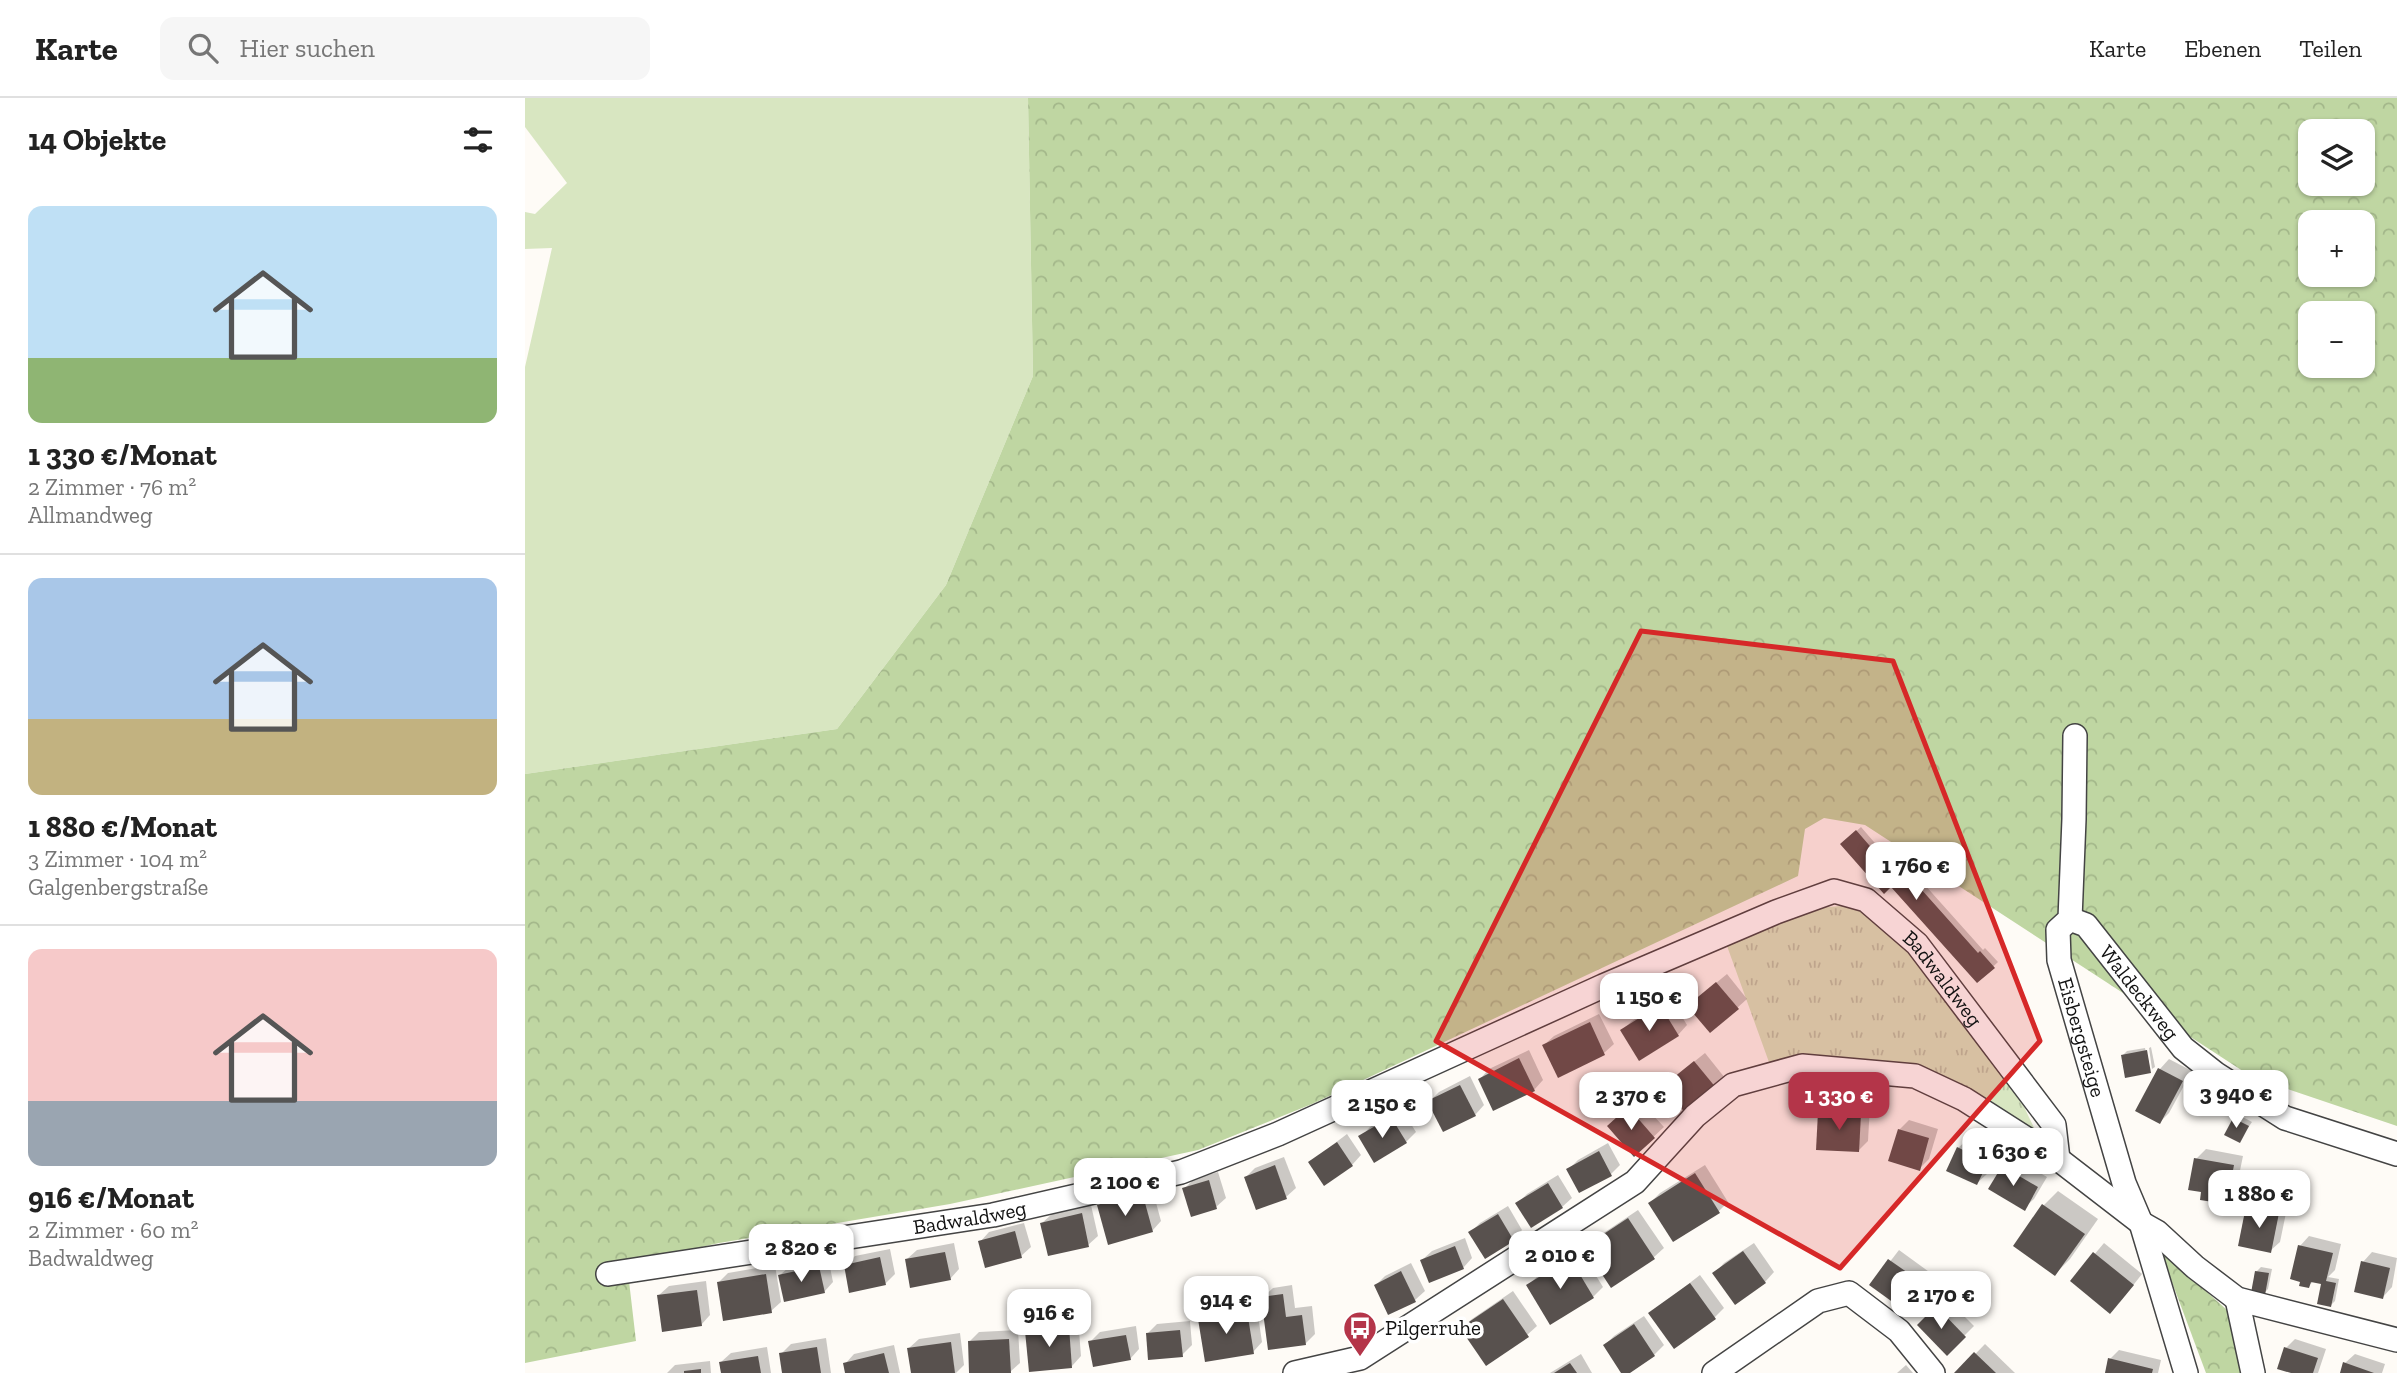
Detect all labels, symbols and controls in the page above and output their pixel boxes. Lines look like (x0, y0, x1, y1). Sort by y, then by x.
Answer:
search box (160, 17, 650, 80)
text: Karte (35, 29, 118, 68)
icon: search (184, 29, 222, 67)
text: Hier suchen (240, 32, 375, 64)
text: Karte (2089, 34, 2146, 63)
text: Ebenen (2184, 34, 2261, 63)
text: Teilen (2299, 34, 2362, 63)
map controls (2298, 119, 2375, 378)
button: layers (2298, 119, 2375, 196)
icon: filters (459, 121, 497, 159)
text: 14 Objekte (28, 122, 166, 158)
button: + (2298, 210, 2375, 287)
icon: home (200, 252, 326, 378)
button: − (2298, 301, 2375, 378)
text: 1 330 €/Monat (28, 437, 217, 473)
text: 2 Zimmer · 76 m² (28, 473, 196, 501)
text: Allmandweg (28, 501, 153, 529)
icon: home (200, 624, 326, 750)
text: 1 880 €/Monat (28, 809, 217, 845)
pin: 1 760 € (1851, 842, 1981, 902)
text: 3 Zimmer · 104 m² (28, 845, 207, 873)
text: 1 760 € (1882, 851, 1950, 879)
text: Galgenbergstraße (28, 873, 208, 901)
street label: Badwaldweg (1898, 925, 1988, 1032)
street label: Waldeckweg (2095, 940, 2185, 1045)
pin: 1 150 € (1584, 974, 1714, 1033)
street label: Eisbergsteige (2053, 975, 2111, 1100)
text: 1 150 € (1616, 982, 1682, 1010)
icon: home (200, 995, 326, 1121)
pin: 3 940 € (2171, 1070, 2301, 1130)
pin: 2 370 € (1566, 1072, 1696, 1132)
pin: 1 330 € (1774, 1072, 1904, 1132)
text: 3 940 € (2199, 1079, 2273, 1107)
pin: 2 150 € (1317, 1080, 1447, 1140)
text: 2 370 € (1595, 1081, 1667, 1109)
text: 1 330 € (1804, 1081, 1874, 1109)
text: 2 150 € (1347, 1089, 1417, 1117)
pin: 1 630 € (1948, 1128, 2078, 1188)
text: 1 630 € (1978, 1137, 2048, 1165)
pin: 2 100 € (1060, 1158, 1190, 1218)
text: 2 100 € (1090, 1167, 1160, 1195)
pin: 1 880 € (2194, 1170, 2324, 1230)
text: 1 880 € (2224, 1179, 2294, 1207)
text: 916 €/Monat (28, 1180, 194, 1216)
street label: Badwaldweg (911, 1195, 1029, 1239)
text: 2 Zimmer · 60 m² (28, 1216, 199, 1244)
pin: 2 820 € (736, 1224, 866, 1284)
pin: 2 010 € (1495, 1232, 1625, 1291)
text: 2 820 € (765, 1233, 837, 1261)
text: 2 010 € (1525, 1240, 1595, 1268)
text: Badwaldweg (28, 1244, 154, 1272)
pin: 2 170 € (1876, 1272, 2006, 1331)
pin: 914 € (1177, 1276, 1275, 1336)
text: 2 170 € (1907, 1280, 1975, 1308)
text: 914 € (1200, 1285, 1252, 1313)
pin: 916 € (1000, 1290, 1098, 1349)
text: 916 € (1023, 1298, 1075, 1326)
bus stop icon: Pilgerruhe (1341, 1309, 1379, 1358)
place label: Pilgerruhe (1385, 1315, 1481, 1340)

